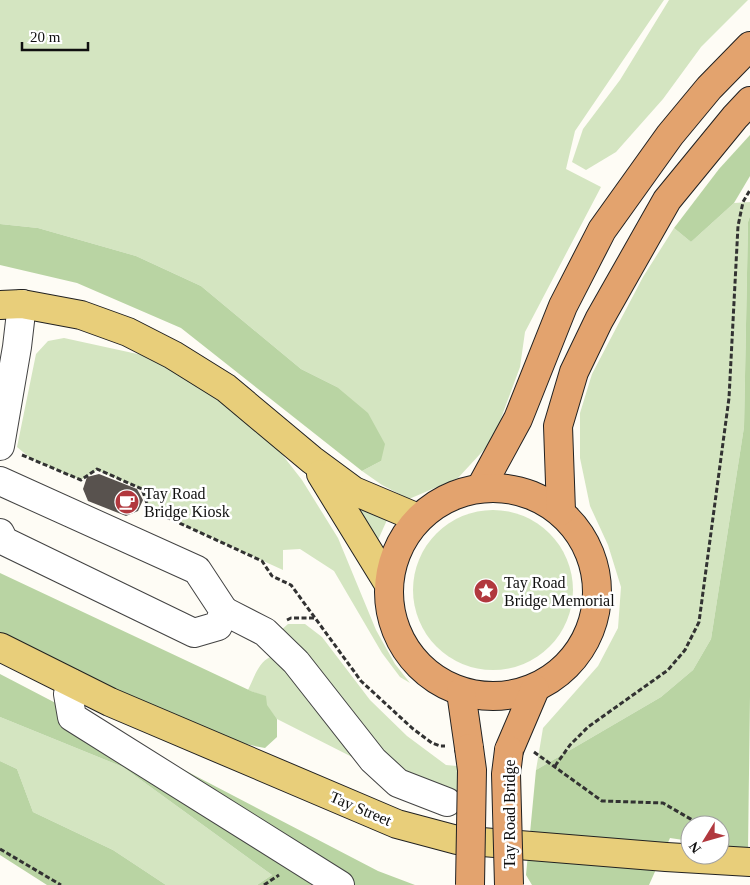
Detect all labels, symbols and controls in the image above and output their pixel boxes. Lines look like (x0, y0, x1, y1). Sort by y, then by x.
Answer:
scale bar (22, 20, 89, 52)
text: 20 m (30, 29, 61, 45)
place label: Tay Road Bridge Kiosk (144, 485, 230, 521)
cafe icon: Tay Road Bridge Kiosk (114, 489, 140, 515)
place label: Tay Road Bridge Memorial (504, 574, 615, 610)
place icon: Tay Road Bridge Memorial (473, 578, 499, 604)
street label: Tay Road Bridge (501, 759, 519, 869)
street label: Tay Street (327, 788, 395, 830)
north arrow (680, 815, 730, 865)
text: N (686, 839, 704, 856)

